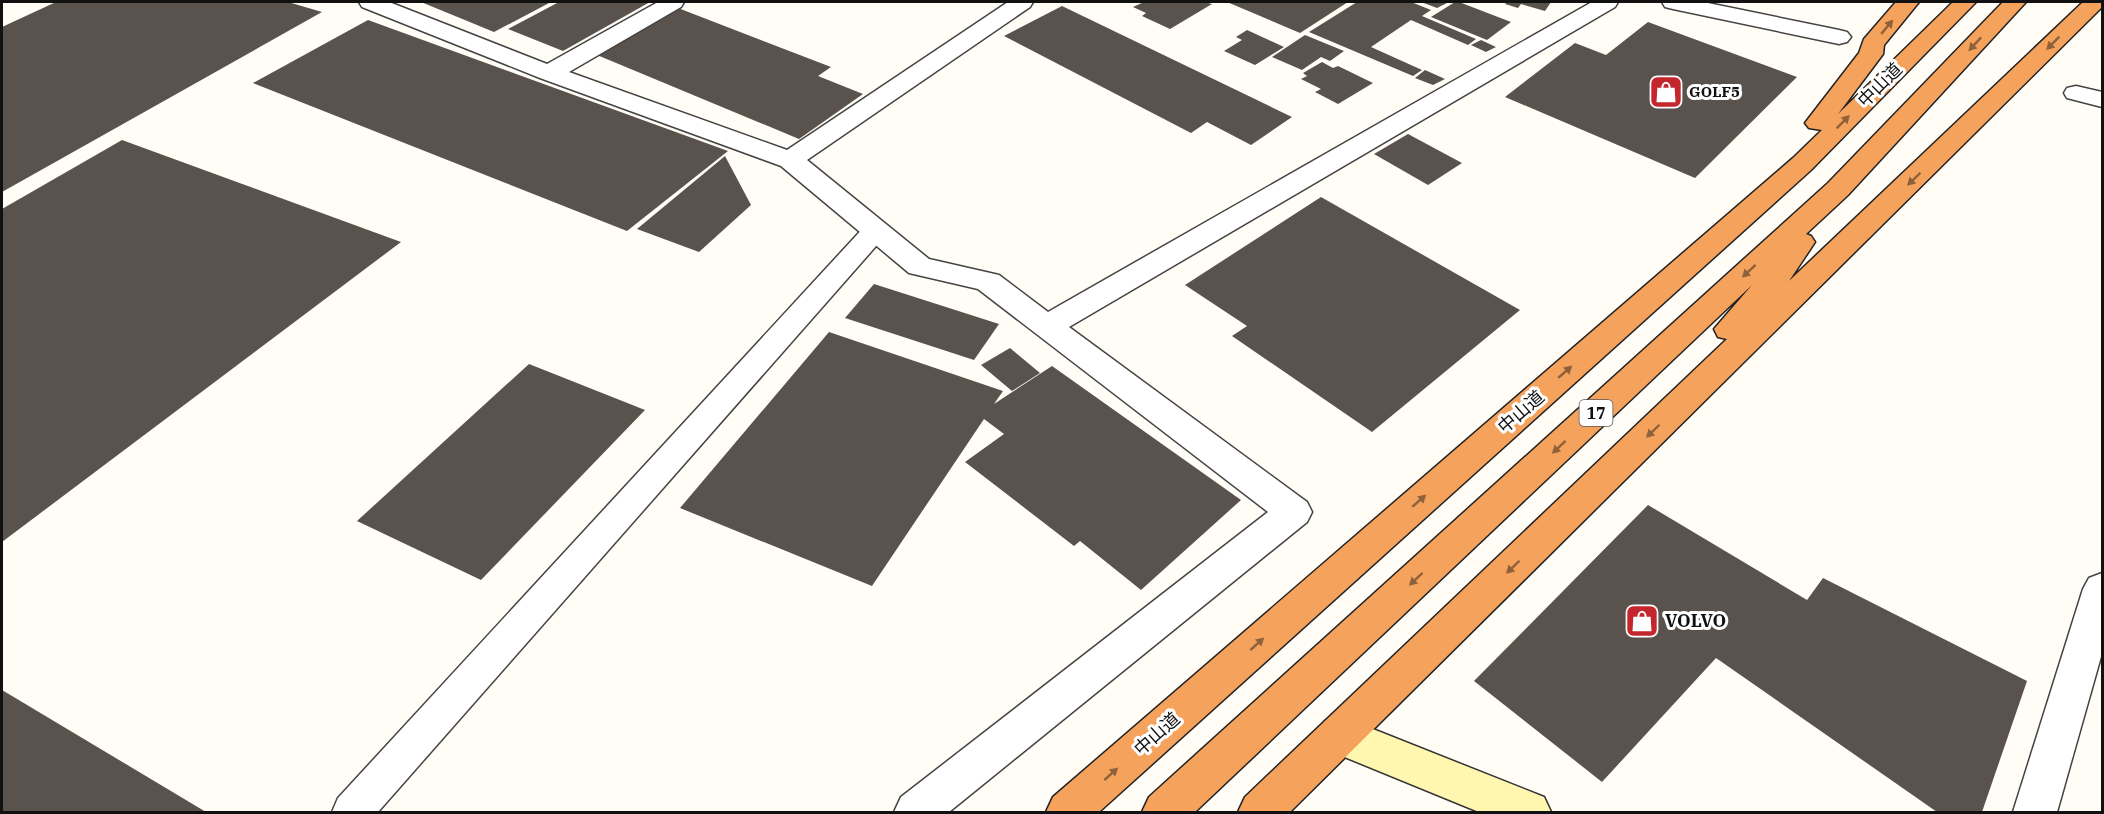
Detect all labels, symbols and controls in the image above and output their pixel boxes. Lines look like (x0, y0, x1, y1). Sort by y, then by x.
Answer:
one-way arrow (1880, 20, 1893, 35)
one-way arrow (2047, 35, 2061, 49)
one-way arrow (1969, 36, 1982, 51)
street label: 中山道 (1852, 57, 1907, 112)
shop icon: GOLF5 (1648, 74, 1684, 110)
place label: GOLF5 (1689, 82, 1740, 101)
one-way arrow (1836, 115, 1850, 130)
one-way arrow (1906, 172, 1921, 186)
one-way arrow (1742, 264, 1756, 278)
one-way arrow (1557, 366, 1572, 379)
street label: 中山道 (1493, 385, 1549, 438)
road number: 17 (1580, 400, 1612, 426)
one-way arrow (1647, 424, 1661, 438)
one-way arrow (1552, 440, 1567, 454)
one-way arrow (1411, 495, 1426, 508)
one-way arrow (1506, 560, 1521, 573)
one-way arrow (1409, 572, 1424, 586)
shop icon: VOLVO (1624, 603, 1660, 639)
place label: VOLVO (1665, 609, 1726, 632)
one-way arrow (1249, 638, 1264, 651)
street label: 中山道 (1129, 707, 1184, 760)
one-way arrow (1103, 768, 1118, 781)

